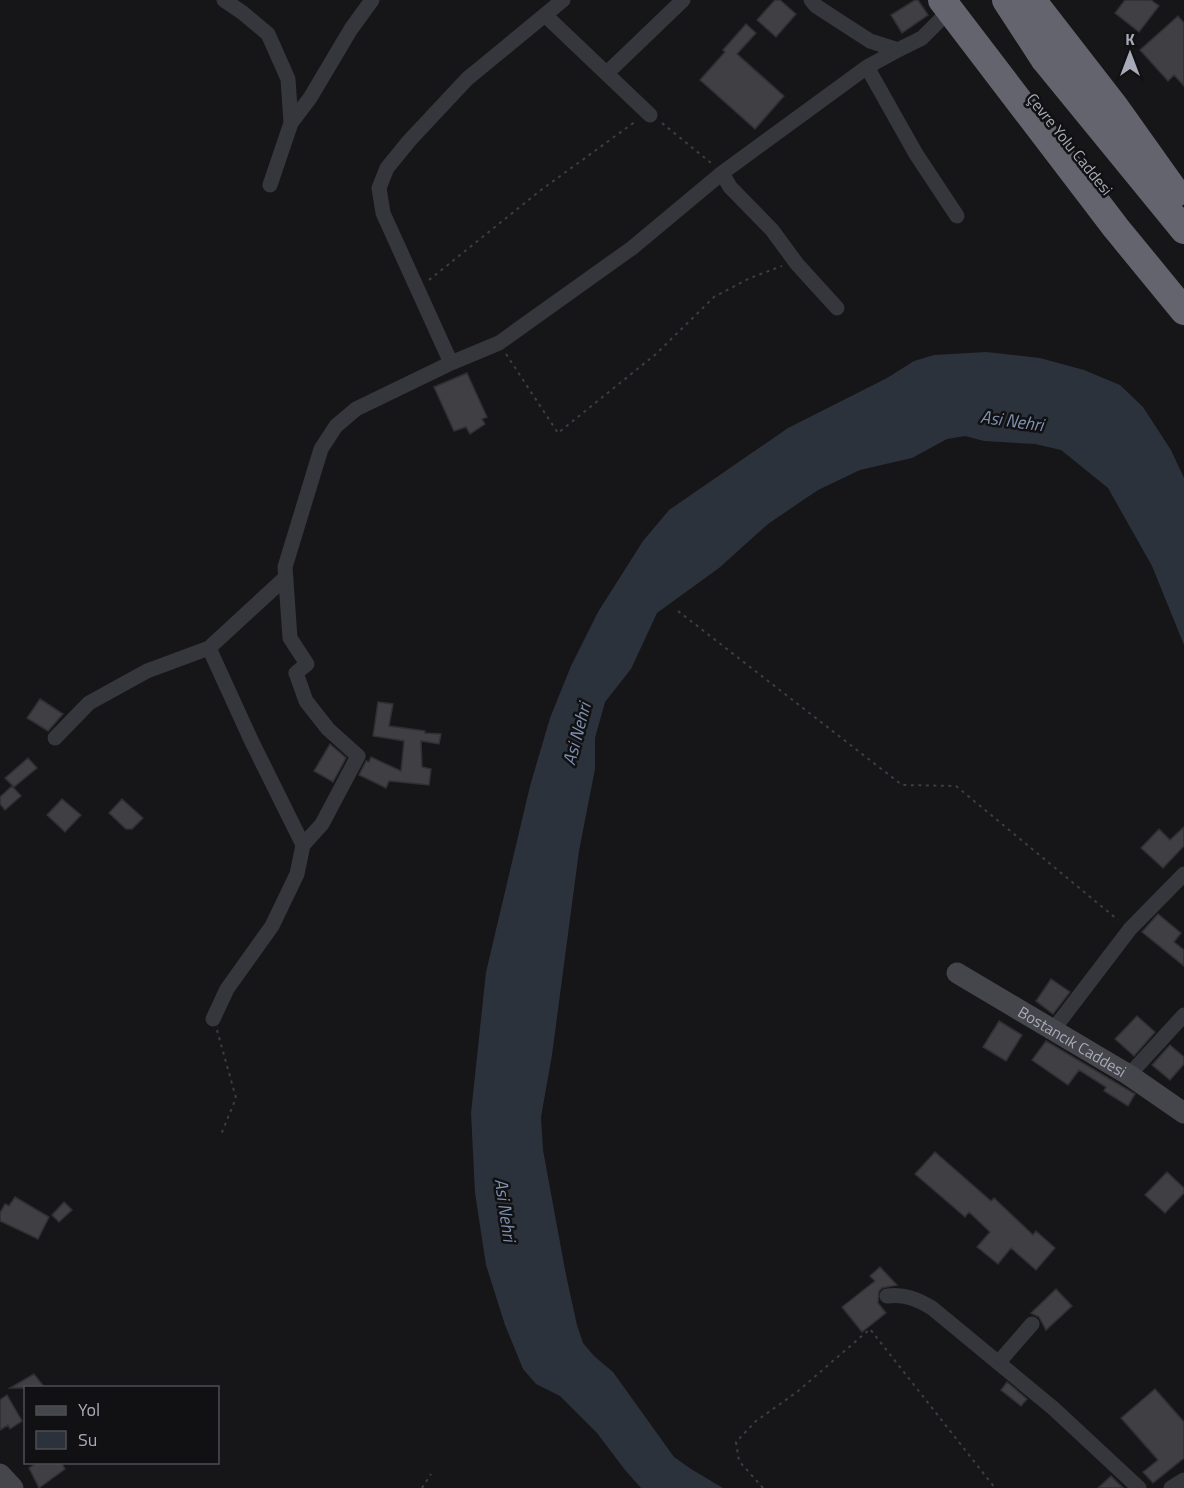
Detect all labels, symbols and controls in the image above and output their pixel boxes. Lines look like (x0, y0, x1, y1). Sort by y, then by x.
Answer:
north arrow (1100, 24, 1160, 84)
text: K (1125, 27, 1135, 51)
street label: Çevre Yolu Caddesi (1021, 88, 1119, 200)
water label: Asi Nehri (979, 403, 1048, 439)
water label: Asi Nehri (555, 698, 598, 768)
street label: Bostancık Caddesi (1013, 1000, 1131, 1083)
water label: Asi Nehri (488, 1177, 524, 1245)
legend (24, 1386, 219, 1464)
text: Yol (78, 1396, 100, 1423)
text: Su (78, 1426, 97, 1453)

